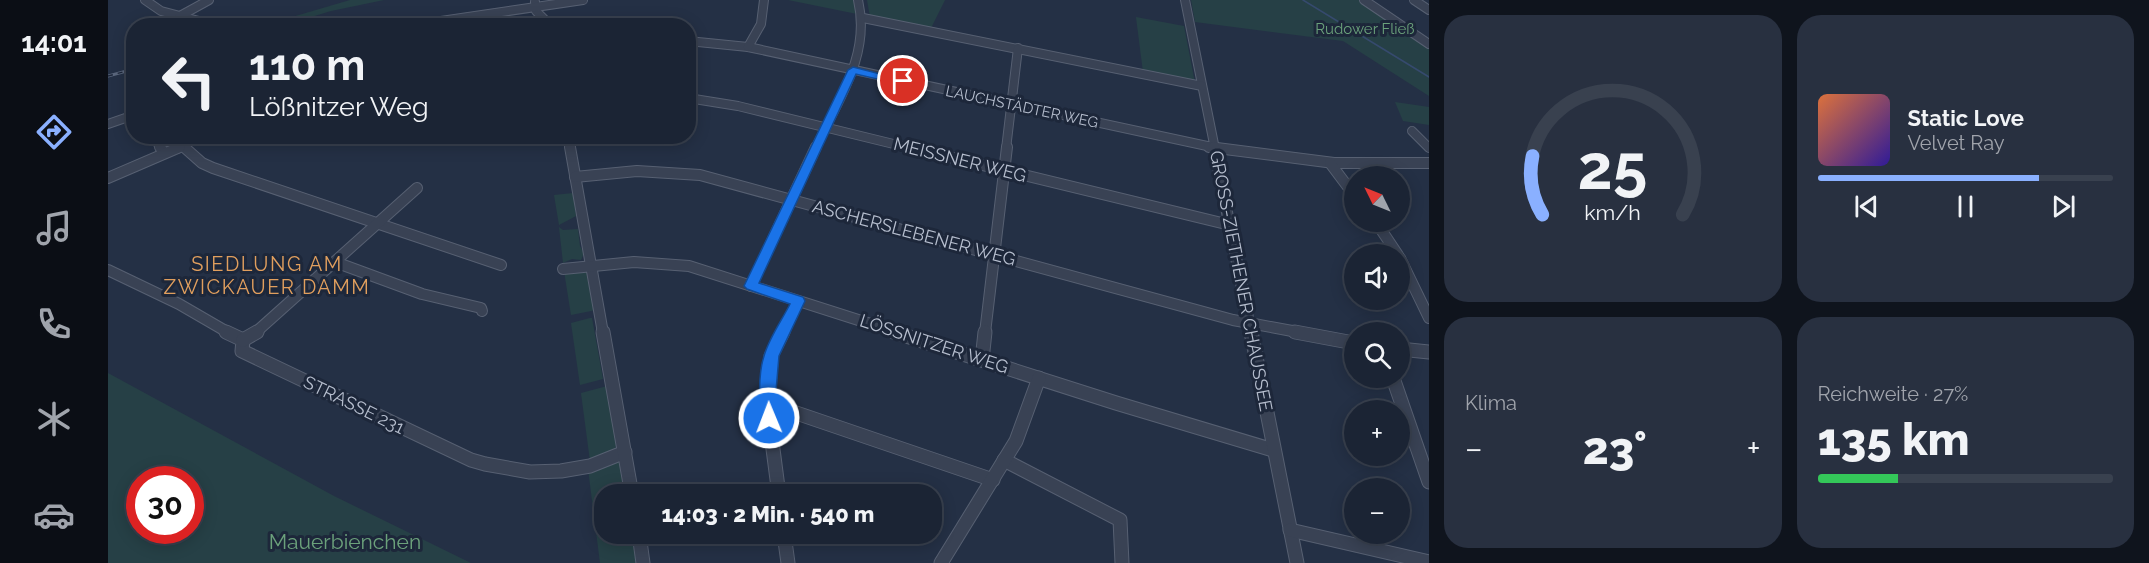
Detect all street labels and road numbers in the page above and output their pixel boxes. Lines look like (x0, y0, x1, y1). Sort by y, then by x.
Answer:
street label: LAUCHSTÄDTER WEG (944, 81, 1100, 132)
street label: MEISSNER WEG (892, 133, 1029, 186)
street label: GROSS-ZIETHENER CHAUSSEE (1206, 149, 1277, 413)
street label: ASCHERSLEBENER WEG (810, 195, 1018, 270)
street label: LÖSSNITZER WEG (857, 310, 1011, 377)
street label: STRASSE 231 (300, 371, 408, 438)

